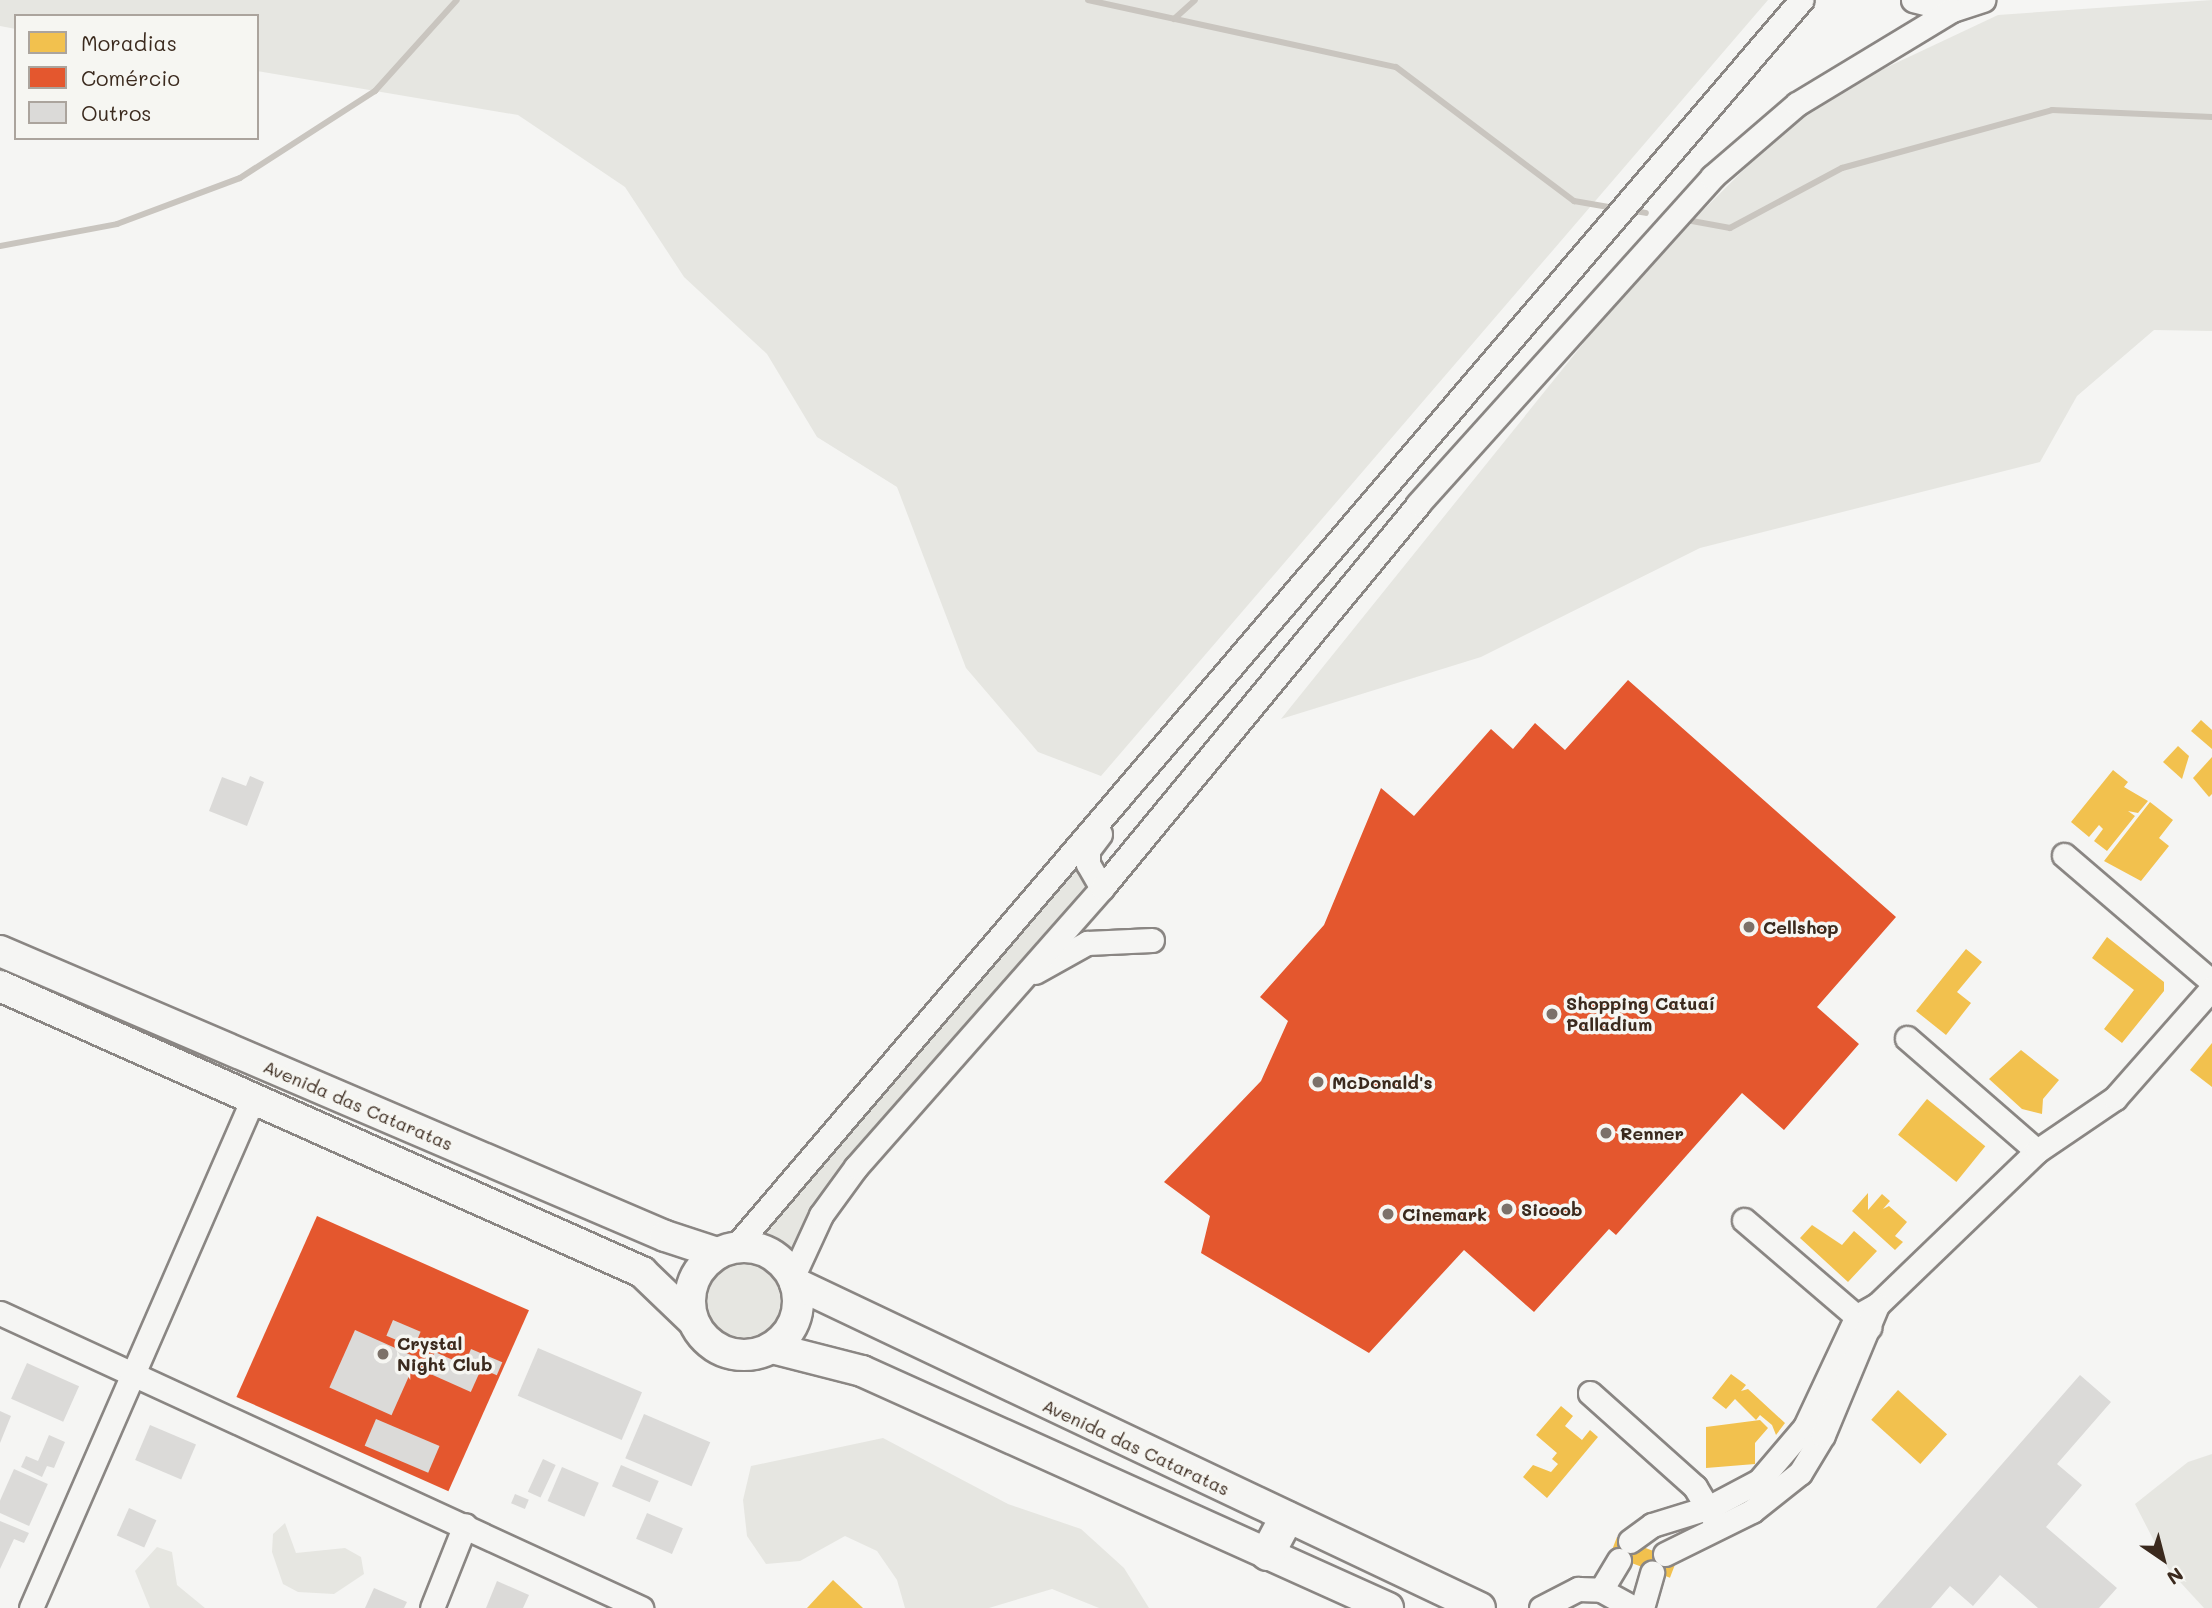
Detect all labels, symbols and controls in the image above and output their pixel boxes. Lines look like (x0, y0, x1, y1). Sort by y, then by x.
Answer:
legend (14, 14, 259, 140)
text: Moradias (81, 29, 177, 56)
text: Comércio (81, 64, 180, 91)
text: Outros (81, 99, 152, 126)
place label: Cellshop (1763, 916, 1839, 938)
marker: Cellshop (1741, 919, 1757, 935)
place label: Shopping Catuaí Palladium (1566, 993, 1715, 1036)
marker: Shopping Catuaí Palladium (1544, 1006, 1560, 1022)
street label: Avenida das Cataratas (260, 1055, 456, 1155)
place label: McDonald's (1332, 1071, 1433, 1093)
marker: McDonald's (1310, 1074, 1326, 1090)
place label: Renner (1620, 1122, 1684, 1144)
marker: Renner (1598, 1125, 1614, 1141)
place label: Sicoob (1521, 1198, 1582, 1220)
marker: Sicoob (1499, 1201, 1515, 1217)
place label: Cinemark (1402, 1203, 1487, 1225)
marker: Cinemark (1380, 1206, 1396, 1222)
place label: Crystal Night Club (397, 1333, 492, 1376)
marker: Crystal Night Club (375, 1346, 391, 1362)
street label: Avenida das Cataratas (1039, 1394, 1233, 1500)
north arrow (2128, 1524, 2198, 1594)
text: N (2162, 1562, 2188, 1591)

